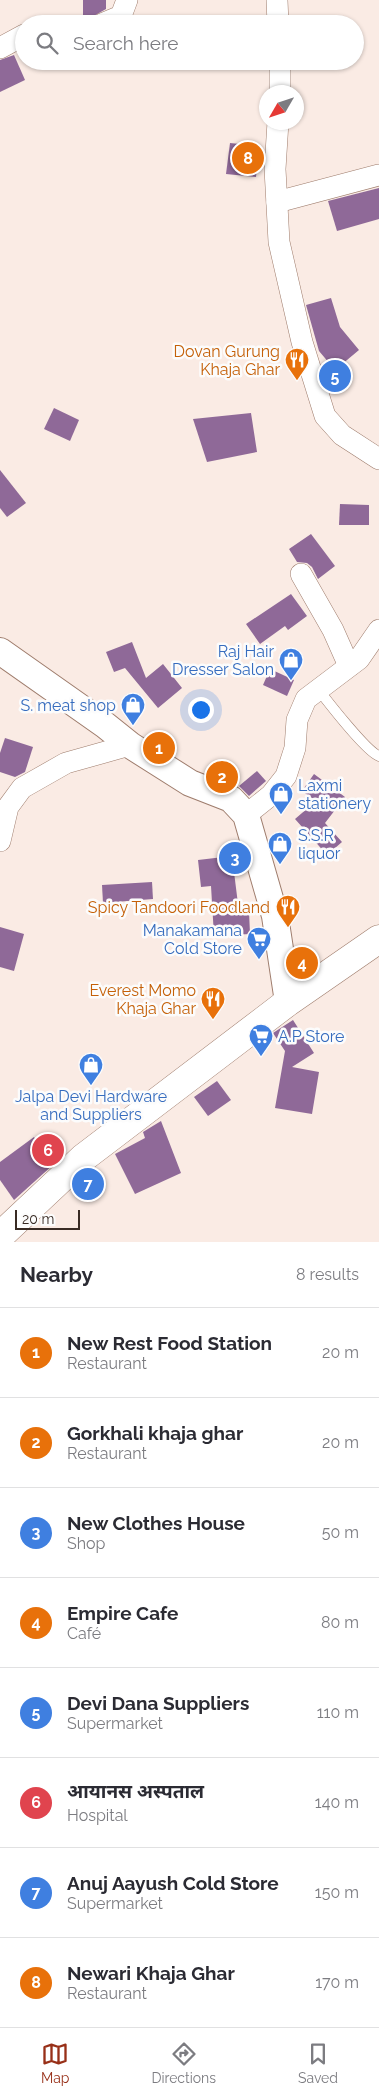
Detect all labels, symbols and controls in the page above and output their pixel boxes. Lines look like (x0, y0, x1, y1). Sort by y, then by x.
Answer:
search box (15, 15, 364, 70)
icon: search (33, 29, 61, 57)
text: Search here (73, 32, 179, 54)
north arrow (259, 85, 304, 130)
pin: 8 (232, 139, 264, 177)
place label: Dovan Gurung Khaja Ghar (174, 342, 280, 379)
restaurant icon: Dovan Gurung Khaja Ghar (284, 347, 310, 381)
pin: 5 (319, 357, 351, 395)
place label: Raj Hair Dresser Salon (172, 642, 274, 679)
shop icon: Raj Hair Dresser Salon (278, 647, 304, 681)
shop icon: S. meat shop (120, 692, 146, 726)
place label: S. meat shop (21, 696, 116, 715)
your location (188, 697, 214, 723)
pin: 1 (143, 729, 175, 767)
pin: 2 (206, 758, 238, 796)
place label: Laxmi stationery (298, 776, 371, 813)
shop icon: Laxmi stationery (268, 781, 294, 815)
place label: S.S.R liquor (298, 826, 341, 863)
shop icon: S.S.R liquor (267, 831, 293, 865)
pin: 3 (219, 839, 251, 877)
restaurant icon: Spicy Tandoori Foodland (275, 894, 301, 928)
place label: Spicy Tandoori Foodland (88, 898, 270, 917)
place label: Manakamana Cold Store (143, 921, 242, 958)
supermarket icon: Manakamana Cold Store (246, 926, 272, 960)
pin: 4 (286, 944, 318, 982)
place label: Everest Momo Khaja Ghar (89, 981, 196, 1018)
restaurant icon: Everest Momo Khaja Ghar (200, 986, 226, 1020)
supermarket icon: A.P Store (248, 1023, 274, 1057)
place label: A.P Store (278, 1027, 345, 1046)
shop icon: Jalpa Devi Hardware and Suppliers (78, 1052, 104, 1086)
place label: Jalpa Devi Hardware and Suppliers (15, 1087, 167, 1124)
pin: 6 (32, 1131, 64, 1169)
pin: 7 (72, 1165, 104, 1203)
scale bar (15, 1207, 80, 1230)
text: 20 m (22, 1211, 54, 1227)
text: Nearby (20, 1262, 93, 1287)
text: 8 results (296, 1265, 359, 1284)
text: New Rest Food Station (67, 1332, 272, 1354)
text: 1 (32, 1343, 40, 1362)
text: 20 m (322, 1343, 359, 1362)
text: Restaurant (67, 1354, 147, 1373)
text: Gorkhali khaja ghar (67, 1422, 243, 1444)
text: 2 (31, 1433, 41, 1452)
text: 20 m (322, 1433, 359, 1452)
text: Restaurant (67, 1444, 147, 1463)
text: New Clothes House (67, 1512, 245, 1534)
text: 3 (32, 1523, 40, 1542)
text: 50 m (322, 1523, 359, 1542)
text: Shop (67, 1534, 105, 1553)
text: Empire Cafe (67, 1602, 178, 1624)
text: 4 (31, 1613, 41, 1632)
text: 80 m (321, 1613, 359, 1632)
text: Café (67, 1624, 101, 1643)
text: Devi Dana Suppliers (67, 1692, 249, 1714)
text: 5 (32, 1703, 40, 1722)
text: 110 m (317, 1703, 359, 1722)
text: Supermarket (67, 1714, 163, 1733)
text: आयानस अस्पताल (67, 1780, 204, 1802)
text: 6 (31, 1793, 41, 1812)
text: 140 m (315, 1793, 359, 1812)
text: Hospital (67, 1806, 128, 1825)
text: Anuj Aayush Cold Store (67, 1872, 279, 1894)
text: 7 (32, 1883, 40, 1902)
text: 150 m (315, 1883, 359, 1902)
text: Supermarket (67, 1894, 163, 1913)
text: Newari Khaja Ghar (67, 1962, 235, 1984)
text: 8 (31, 1973, 41, 1992)
text: 170 m (315, 1973, 359, 1992)
text: Restaurant (67, 1984, 147, 2003)
tab: Map (41, 2040, 69, 2086)
tab: Directions (151, 2040, 216, 2086)
tab: Saved (298, 2040, 338, 2086)

